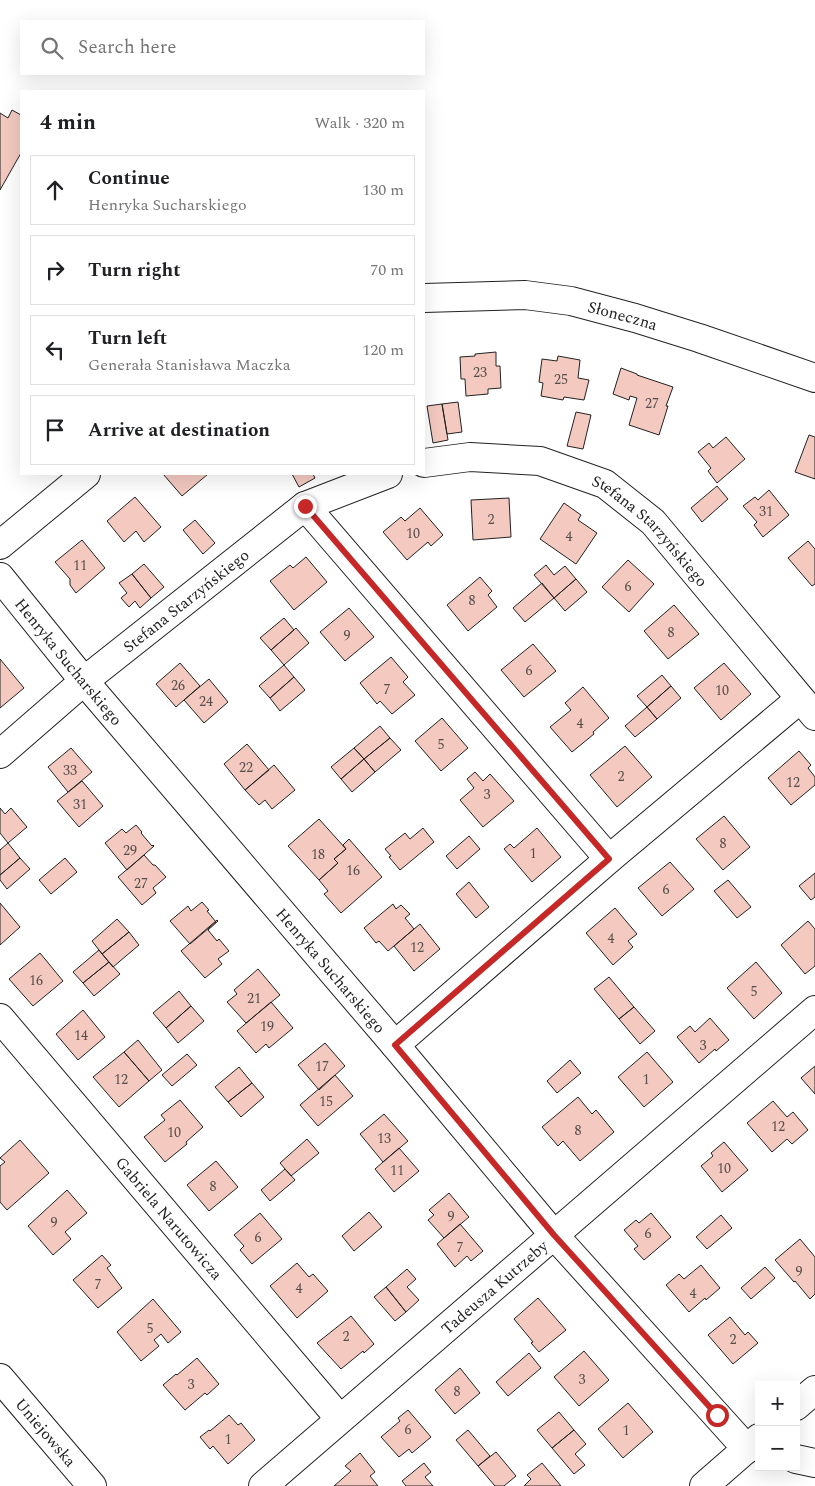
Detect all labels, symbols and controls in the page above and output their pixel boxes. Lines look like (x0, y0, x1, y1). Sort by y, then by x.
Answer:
search box (20, 20, 425, 75)
text: Search here (78, 33, 177, 62)
icon: search (38, 34, 66, 62)
text: 4 min (40, 107, 96, 139)
text: Walk · 320 m (314, 111, 405, 135)
text: Continue (88, 164, 170, 193)
icon: ahead (41, 176, 69, 204)
text: 130 m (362, 178, 404, 202)
text: Henryka Sucharskiego (88, 193, 247, 217)
icon: right (41, 256, 69, 284)
text: Turn right (88, 256, 181, 285)
text: 70 m (370, 258, 404, 282)
street label: Słoneczna (585, 295, 660, 337)
text: Turn left (88, 324, 167, 353)
icon: left (41, 336, 69, 364)
text: 120 m (362, 338, 404, 362)
text: Generała Stanisława Maczka (88, 353, 290, 377)
house number: 23 (473, 362, 487, 383)
house number: 25 (554, 369, 568, 390)
house number: 27 (645, 393, 659, 414)
icon: arrive (41, 416, 69, 444)
text: Arrive at destination (88, 416, 270, 445)
street label: Stefana Starzyńskiego (588, 469, 713, 592)
route end (294, 495, 317, 518)
house number: 31 (759, 501, 773, 522)
house number: 2 (488, 509, 495, 530)
house number: 10 (406, 523, 420, 544)
house number: 4 (566, 526, 573, 547)
street label: Stefana Starzyńskiego (118, 544, 255, 659)
house number: 11 (73, 555, 87, 576)
house number: 6 (625, 576, 632, 597)
house number: 8 (469, 590, 476, 611)
street label: Henryka Sucharskiego (9, 593, 128, 731)
house number: 8 (668, 622, 675, 643)
house number: 9 (344, 625, 351, 646)
house number: 6 (526, 660, 533, 681)
house number: 26 (171, 675, 185, 696)
house number: 7 (384, 679, 391, 700)
house number: 10 (715, 680, 729, 701)
house number: 24 (199, 691, 213, 712)
house number: 4 (577, 713, 584, 734)
house number: 5 (438, 734, 445, 755)
house number: 22 (239, 757, 253, 778)
house number: 33 (63, 760, 77, 781)
house number: 2 (618, 766, 625, 787)
house number: 12 (786, 772, 800, 793)
house number: 3 (484, 784, 491, 805)
house number: 31 (73, 794, 87, 815)
house number: 8 (720, 833, 727, 854)
house number: 29 (123, 840, 137, 861)
house number: 1 (530, 843, 537, 864)
house number: 18 (311, 844, 325, 865)
house number: 16 (346, 860, 360, 881)
house number: 27 (134, 873, 148, 894)
house number: 6 (663, 879, 670, 900)
street label: Henryka Sucharskiego (270, 903, 391, 1039)
house number: 4 (608, 928, 615, 949)
house number: 12 (410, 937, 424, 958)
house number: 16 (29, 970, 43, 991)
house number: 5 (751, 981, 758, 1002)
house number: 21 (247, 988, 261, 1009)
house number: 19 (260, 1016, 274, 1037)
house number: 14 (74, 1025, 88, 1046)
house number: 3 (700, 1035, 707, 1056)
house number: 17 (315, 1056, 329, 1077)
house number: 12 (114, 1069, 128, 1090)
house number: 1 (643, 1069, 650, 1090)
house number: 15 (319, 1091, 333, 1112)
house number: 12 (771, 1116, 785, 1137)
house number: 8 (575, 1120, 582, 1141)
house number: 10 (167, 1122, 181, 1143)
house number: 13 (377, 1128, 391, 1149)
street label: Gabriela Narutowicza (109, 1152, 228, 1286)
house number: 10 (717, 1158, 731, 1179)
house number: 11 (390, 1160, 404, 1181)
house number: 8 (210, 1176, 217, 1197)
house number: 9 (448, 1206, 455, 1227)
house number: 9 (51, 1212, 58, 1233)
house number: 6 (645, 1223, 652, 1244)
house number: 6 (255, 1227, 262, 1248)
street label: Tadeusza Kutrzeby (436, 1234, 554, 1340)
house number: 7 (457, 1237, 464, 1258)
house number: 9 (796, 1261, 803, 1282)
house number: 7 (95, 1274, 102, 1295)
house number: 4 (296, 1278, 303, 1299)
house number: 4 (690, 1283, 697, 1304)
house number: 5 (147, 1318, 154, 1339)
house number: 2 (343, 1326, 350, 1347)
house number: 2 (730, 1329, 737, 1350)
house number: 3 (579, 1369, 586, 1390)
house number: 3 (188, 1374, 195, 1395)
house number: 8 (454, 1381, 461, 1402)
map controls (755, 1381, 800, 1471)
button: + (755, 1381, 800, 1426)
street label: Uniejowska (9, 1393, 82, 1473)
route start (706, 1404, 729, 1427)
house number: 6 (405, 1419, 412, 1440)
house number: 1 (623, 1420, 630, 1441)
button: − (755, 1426, 800, 1471)
house number: 1 (225, 1429, 232, 1450)

